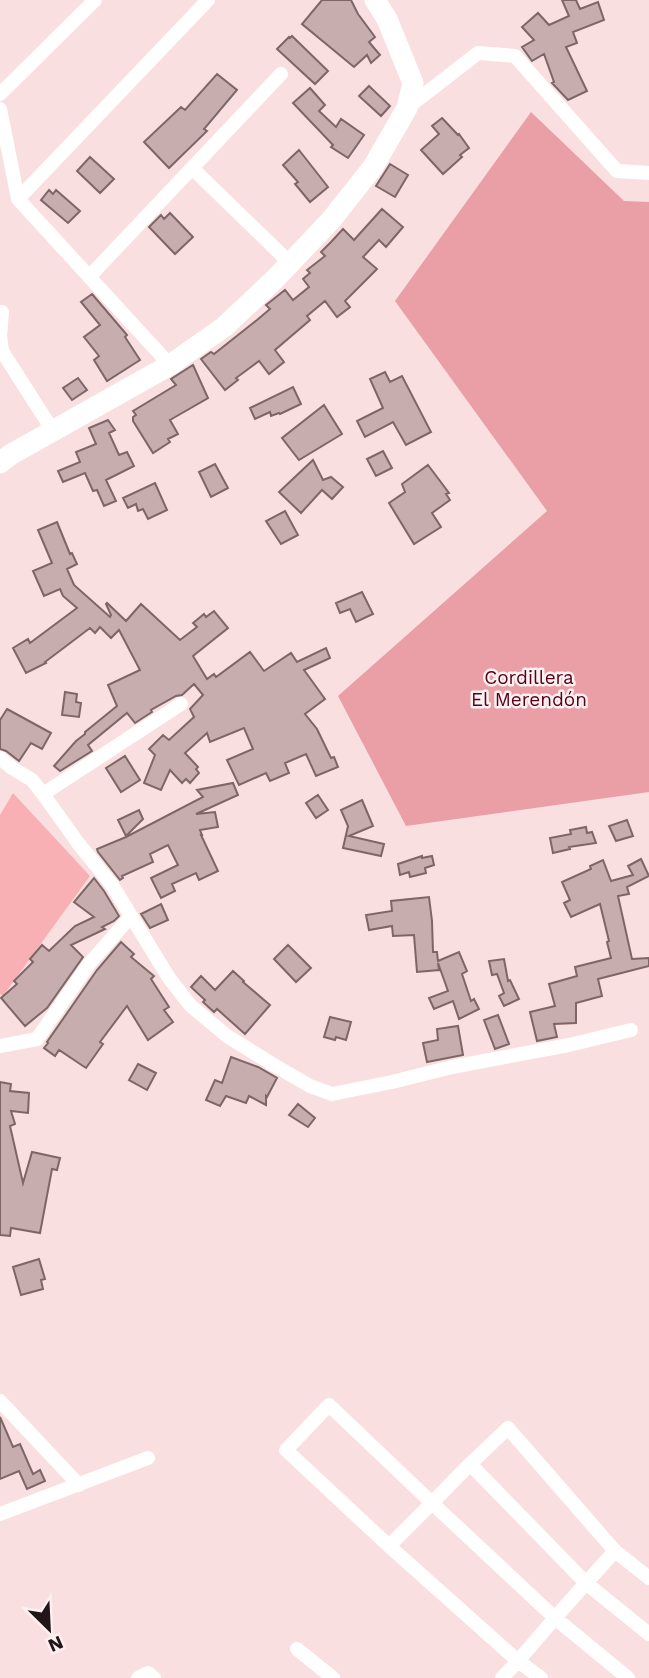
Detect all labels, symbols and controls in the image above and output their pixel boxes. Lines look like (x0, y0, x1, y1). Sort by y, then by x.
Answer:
park label: Cordillera El Merendón (471, 666, 587, 711)
north arrow (14, 1594, 84, 1664)
text: N (45, 1631, 67, 1657)

